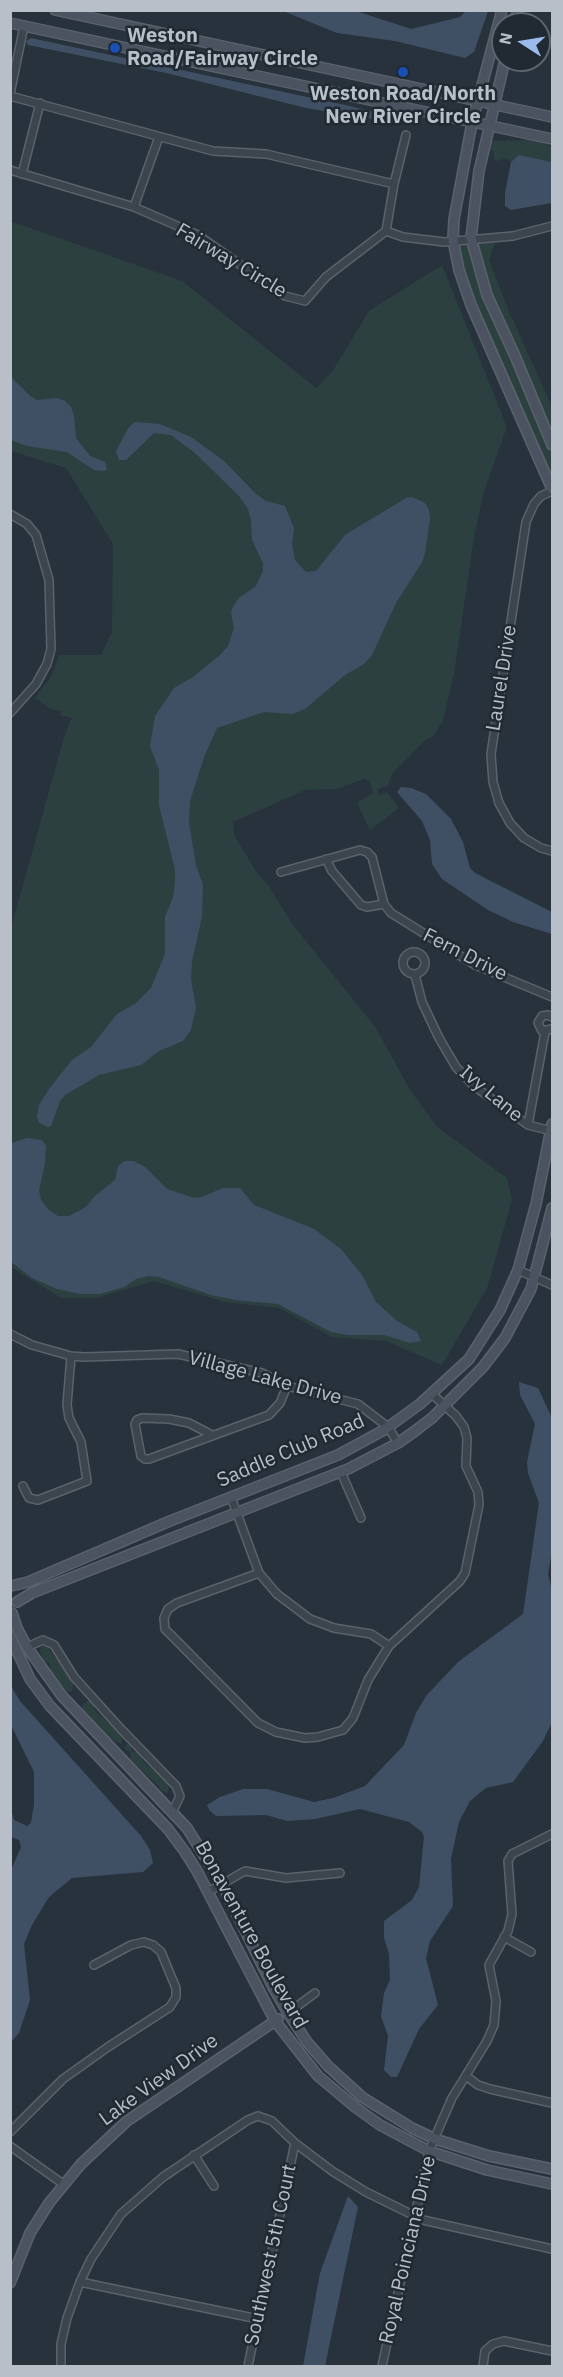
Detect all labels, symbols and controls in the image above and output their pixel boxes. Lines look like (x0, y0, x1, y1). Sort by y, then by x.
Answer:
north arrow (491, 12, 551, 72)
place label: Weston Road/Fairway Circle (127, 24, 318, 71)
text: N (494, 31, 516, 46)
marker: Weston Road/Fairway Circle (108, 41, 122, 55)
marker: Weston Road/North New River Circle (396, 65, 410, 79)
place label: Weston Road/North New River Circle (310, 82, 496, 129)
street label: Fairway Circle (171, 218, 291, 304)
street label: Laurel Drive (482, 623, 522, 733)
street label: Fern Drive (419, 924, 511, 986)
street label: Ivy Lane (454, 1061, 528, 1127)
street label: Village Lake Drive (186, 1346, 344, 1410)
street label: Saddle Club Road (214, 1409, 368, 1493)
street label: Bonaventure Boulevard (189, 1837, 313, 2033)
street label: Lake View Drive (95, 2029, 223, 2131)
street label: Royal Poinciana Drive (375, 2154, 441, 2346)
street label: Southwest 5th Court (240, 2162, 302, 2348)

